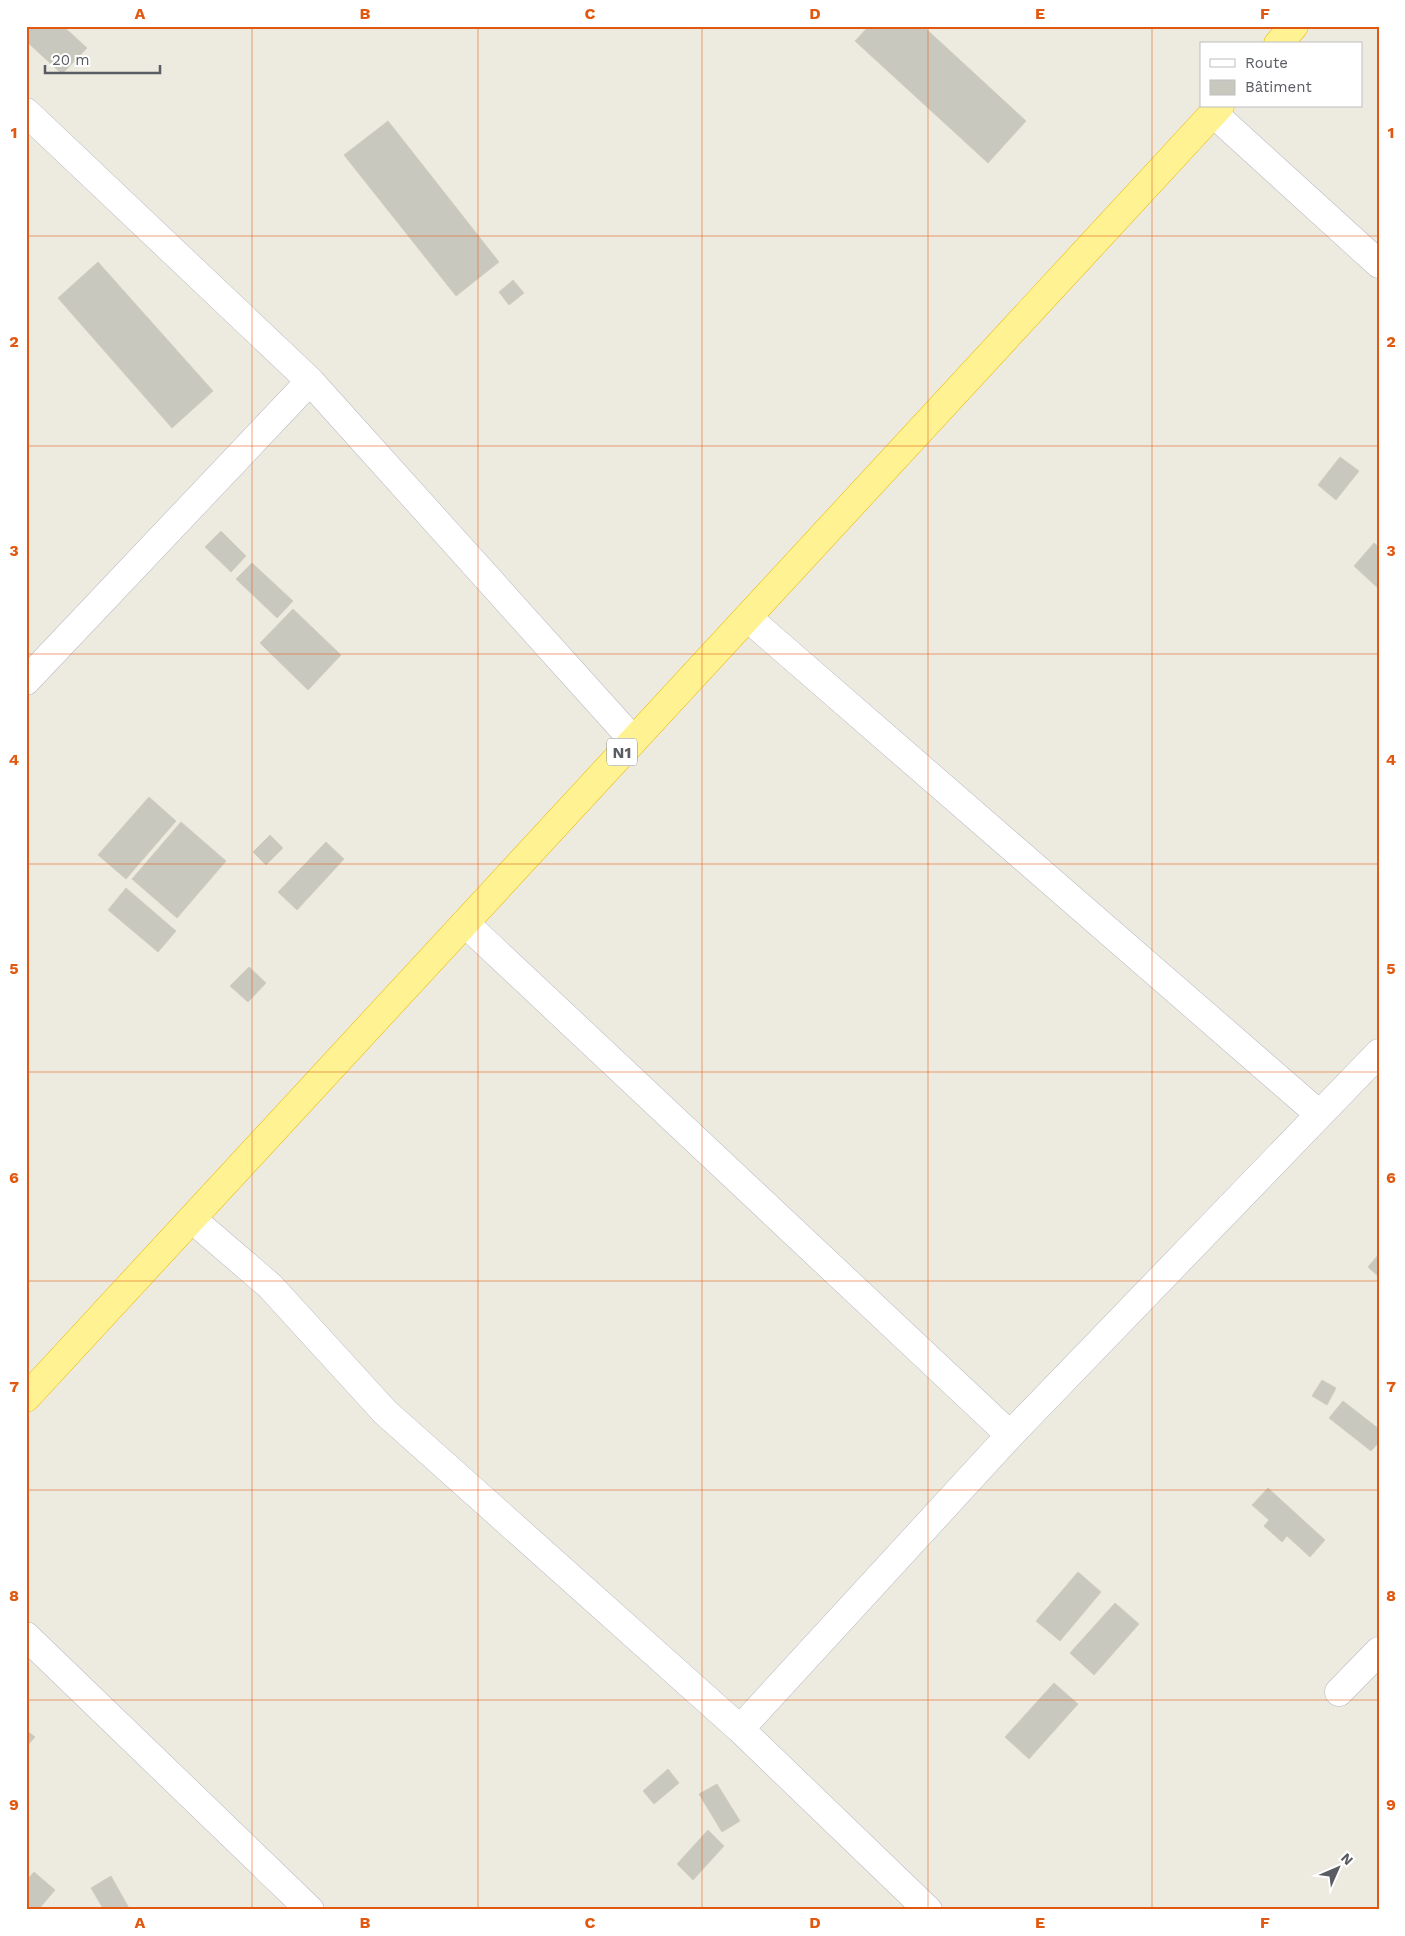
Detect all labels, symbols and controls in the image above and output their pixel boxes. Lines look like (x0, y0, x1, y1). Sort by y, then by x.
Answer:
text: A (135, 4, 146, 23)
text: B (360, 4, 371, 23)
text: C (585, 4, 596, 23)
text: D (809, 4, 821, 23)
text: E (1035, 4, 1045, 23)
text: F (1260, 4, 1270, 23)
scale bar (45, 42, 160, 74)
legend (1200, 42, 1362, 108)
text: 20 m (52, 51, 90, 69)
text: Route (1245, 54, 1288, 72)
text: Bâtiment (1245, 78, 1312, 96)
text: 1 (11, 123, 17, 142)
text: 1 (1388, 123, 1394, 142)
text: 2 (9, 332, 19, 351)
text: 2 (1386, 332, 1396, 351)
text: 3 (9, 541, 19, 560)
text: 3 (1386, 541, 1396, 560)
road number: N1 (607, 739, 637, 766)
text: 4 (9, 750, 19, 769)
text: 4 (1386, 750, 1396, 769)
text: 5 (9, 959, 19, 978)
text: 5 (1386, 959, 1396, 978)
text: 6 (9, 1168, 19, 1187)
text: 6 (1386, 1168, 1396, 1187)
text: 7 (9, 1377, 19, 1396)
text: 7 (1386, 1377, 1396, 1396)
text: 8 (9, 1586, 19, 1605)
text: 8 (1386, 1586, 1396, 1605)
text: 9 (9, 1795, 19, 1814)
text: 9 (1386, 1795, 1396, 1814)
north arrow (1312, 1844, 1362, 1894)
text: N (1338, 1849, 1357, 1868)
text: A (135, 1913, 146, 1932)
text: B (360, 1913, 371, 1932)
text: C (585, 1913, 596, 1932)
text: D (809, 1913, 821, 1932)
text: E (1035, 1913, 1045, 1932)
text: F (1260, 1913, 1270, 1932)

